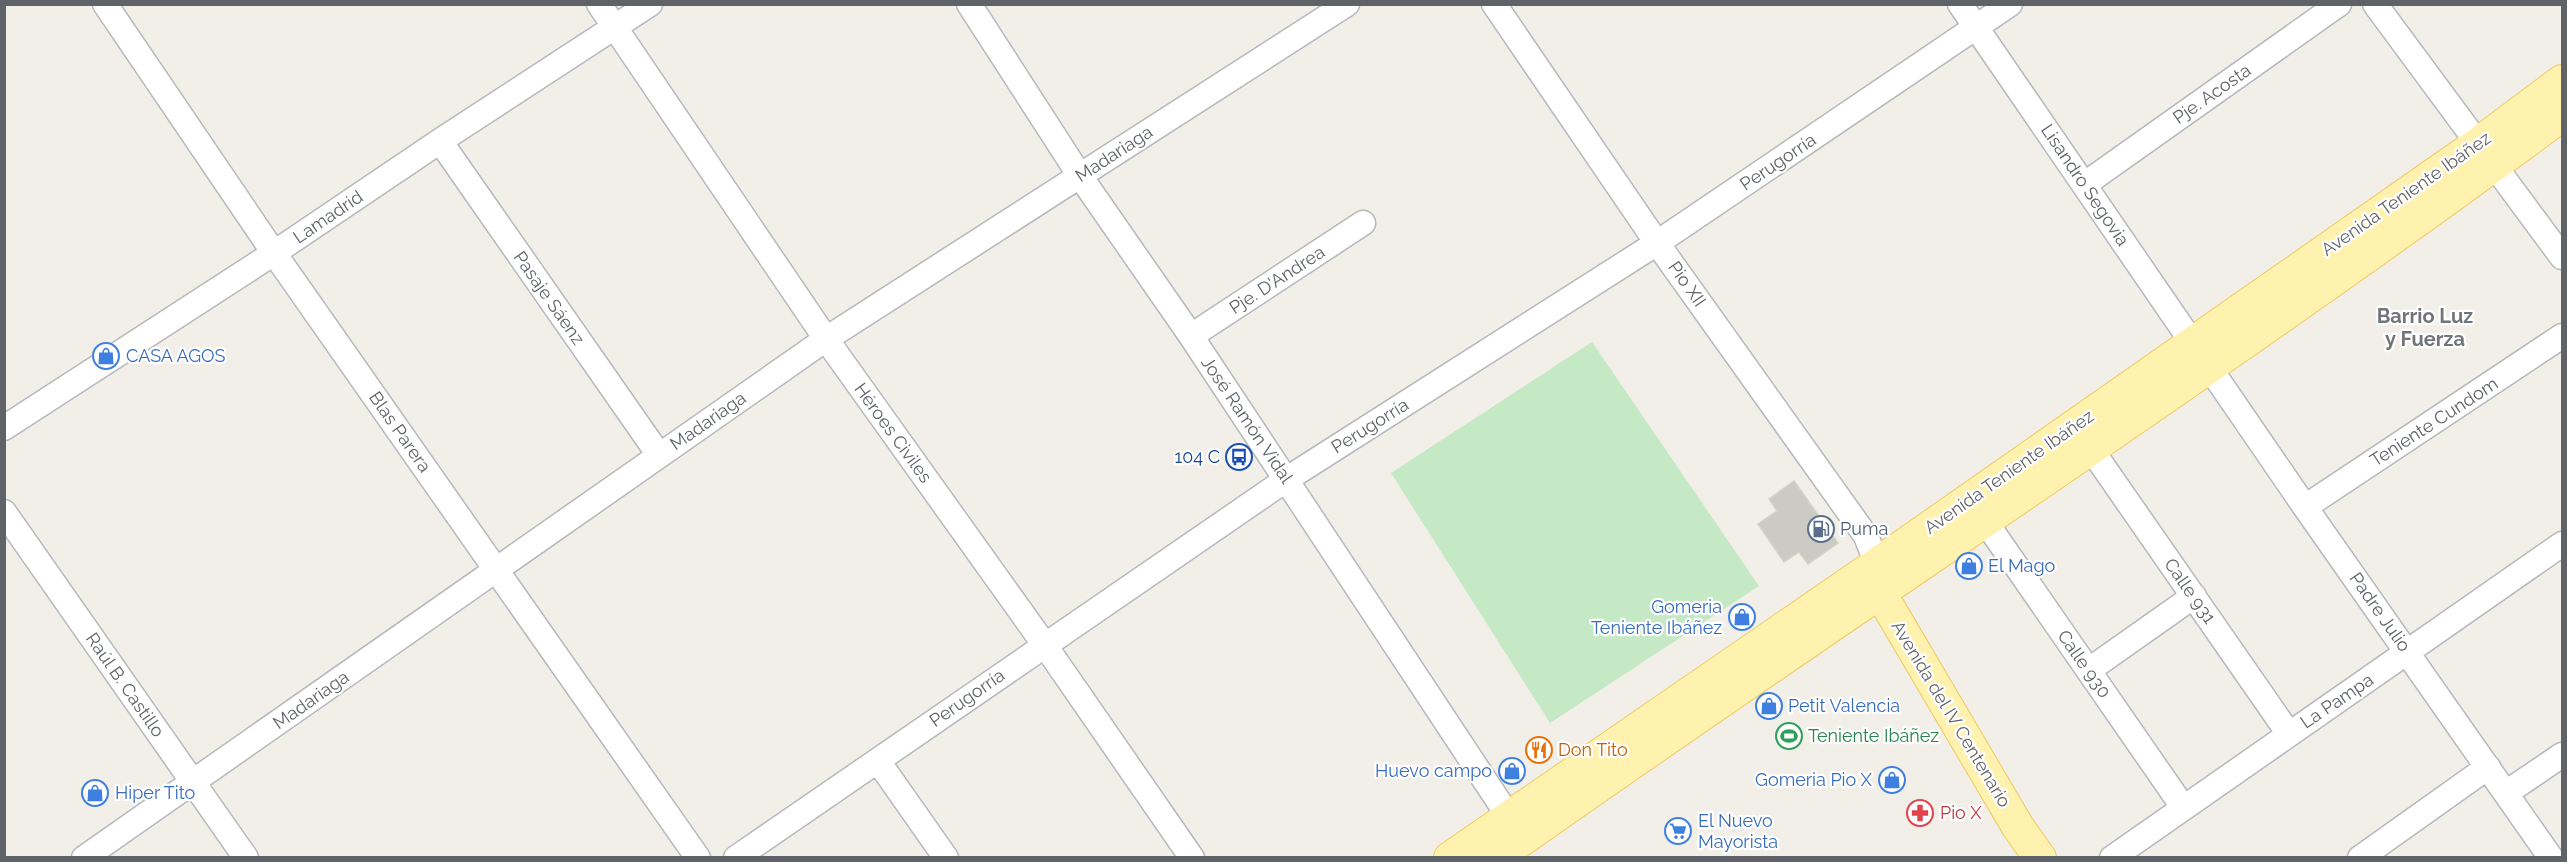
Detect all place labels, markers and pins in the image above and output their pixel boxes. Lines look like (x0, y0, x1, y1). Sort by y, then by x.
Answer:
shop icon: CASA AGOS (91, 341, 121, 371)
place label: CASA AGOS (126, 345, 226, 366)
bus stop icon: 104 C (1224, 442, 1254, 472)
place label: 104 C (1175, 446, 1220, 467)
fuel station icon: Puma (1806, 514, 1836, 544)
place label: Puma (1840, 518, 1888, 539)
shop icon: El Mago (1954, 551, 1984, 581)
place label: El Mago (1988, 555, 2056, 576)
place label: Gomeria Teniente Ibáñez (1591, 596, 1722, 638)
shop icon: Gomeria Teniente Ibáñez (1727, 602, 1757, 632)
shop icon: Petit Valencia (1754, 691, 1784, 721)
place label: Petit Valencia (1788, 695, 1900, 716)
sports icon: Teniente Ibáñez (1774, 721, 1804, 751)
place label: Teniente Ibáñez (1808, 725, 1939, 746)
restaurant icon: Don Tito (1524, 735, 1554, 765)
place label: Don Tito (1558, 739, 1628, 760)
shop icon: Huevo campo (1497, 756, 1527, 786)
place label: Huevo campo (1375, 760, 1492, 781)
shop icon: Gomeria Pio X (1877, 765, 1907, 795)
place label: Gomeria Pio X (1755, 769, 1873, 790)
shop icon: Hiper Tito (80, 778, 110, 808)
place label: Hiper Tito (115, 782, 196, 803)
pharmacy icon: Pio X (1905, 798, 1935, 828)
place label: Pio X (1940, 802, 1982, 823)
place label: El Nuevo Mayorista (1698, 810, 1778, 852)
supermarket icon: El Nuevo Mayorista (1663, 816, 1693, 846)

